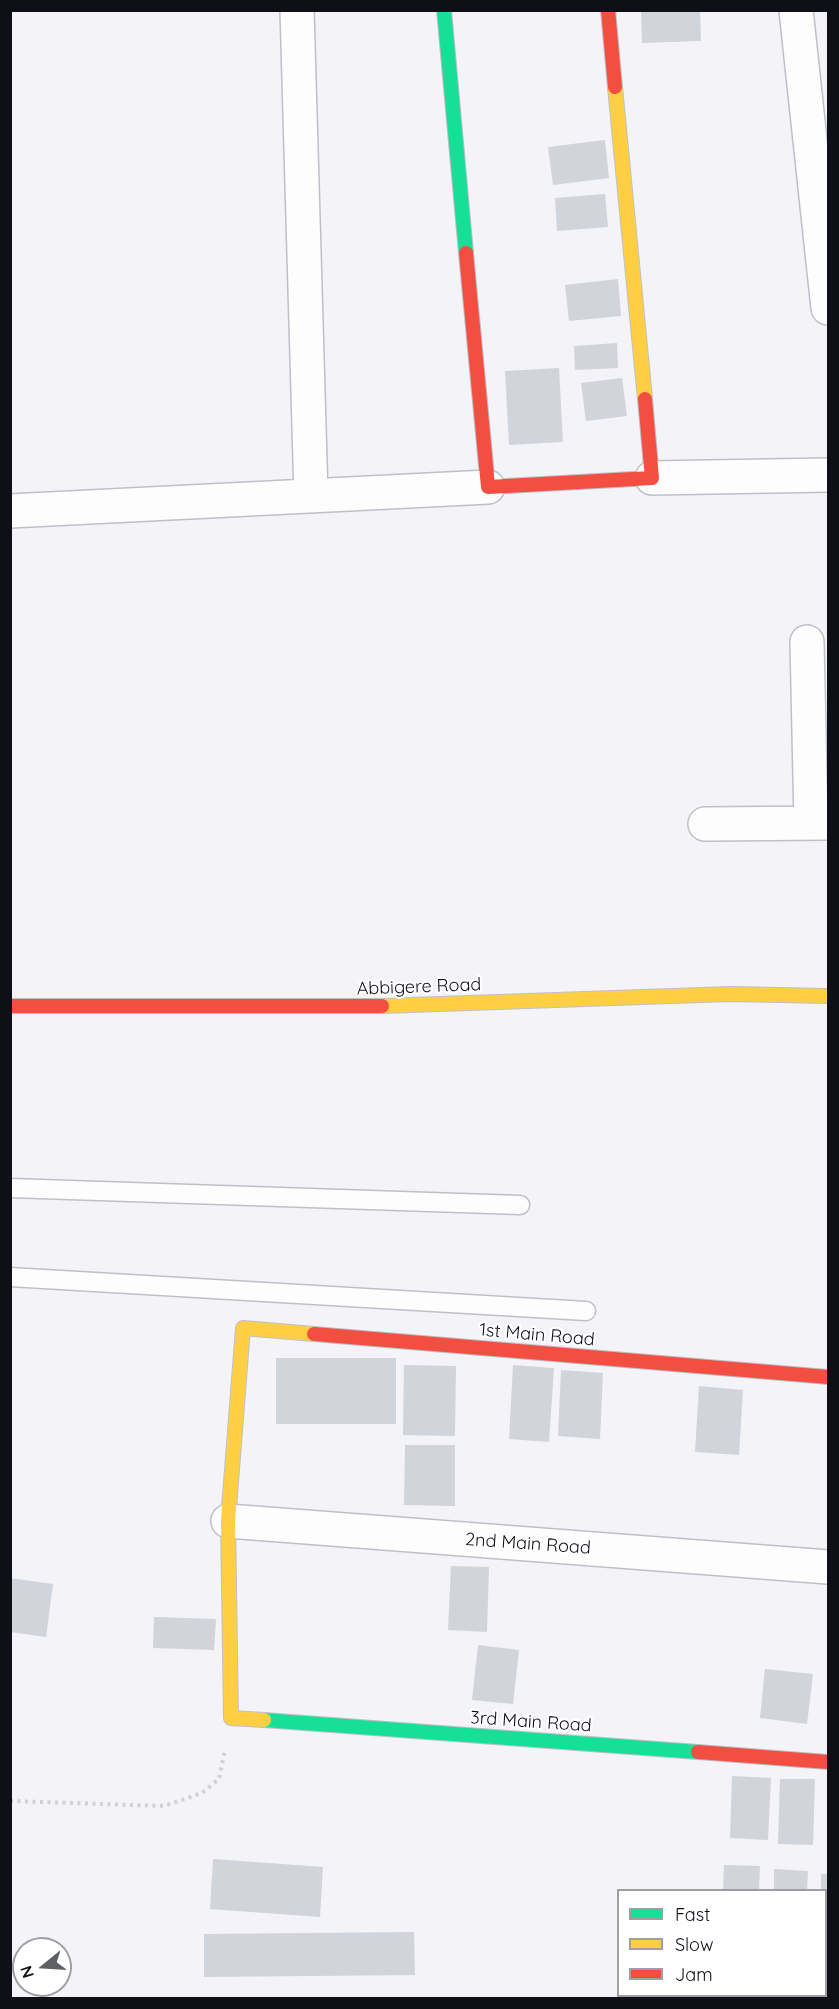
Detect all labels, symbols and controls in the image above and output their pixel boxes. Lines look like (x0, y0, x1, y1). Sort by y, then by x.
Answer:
street label: Abbigere Road (356, 974, 482, 1000)
street label: 1st Main Road (478, 1319, 596, 1351)
street label: 2nd Main Road (464, 1529, 592, 1559)
street label: 3rd Main Road (470, 1707, 592, 1737)
legend (617, 1889, 827, 1997)
text: Fast (675, 1903, 710, 1926)
text: Slow (675, 1933, 713, 1956)
north arrow (12, 1937, 72, 1997)
text: N (15, 1963, 38, 1981)
text: Jam (675, 1963, 713, 1986)

